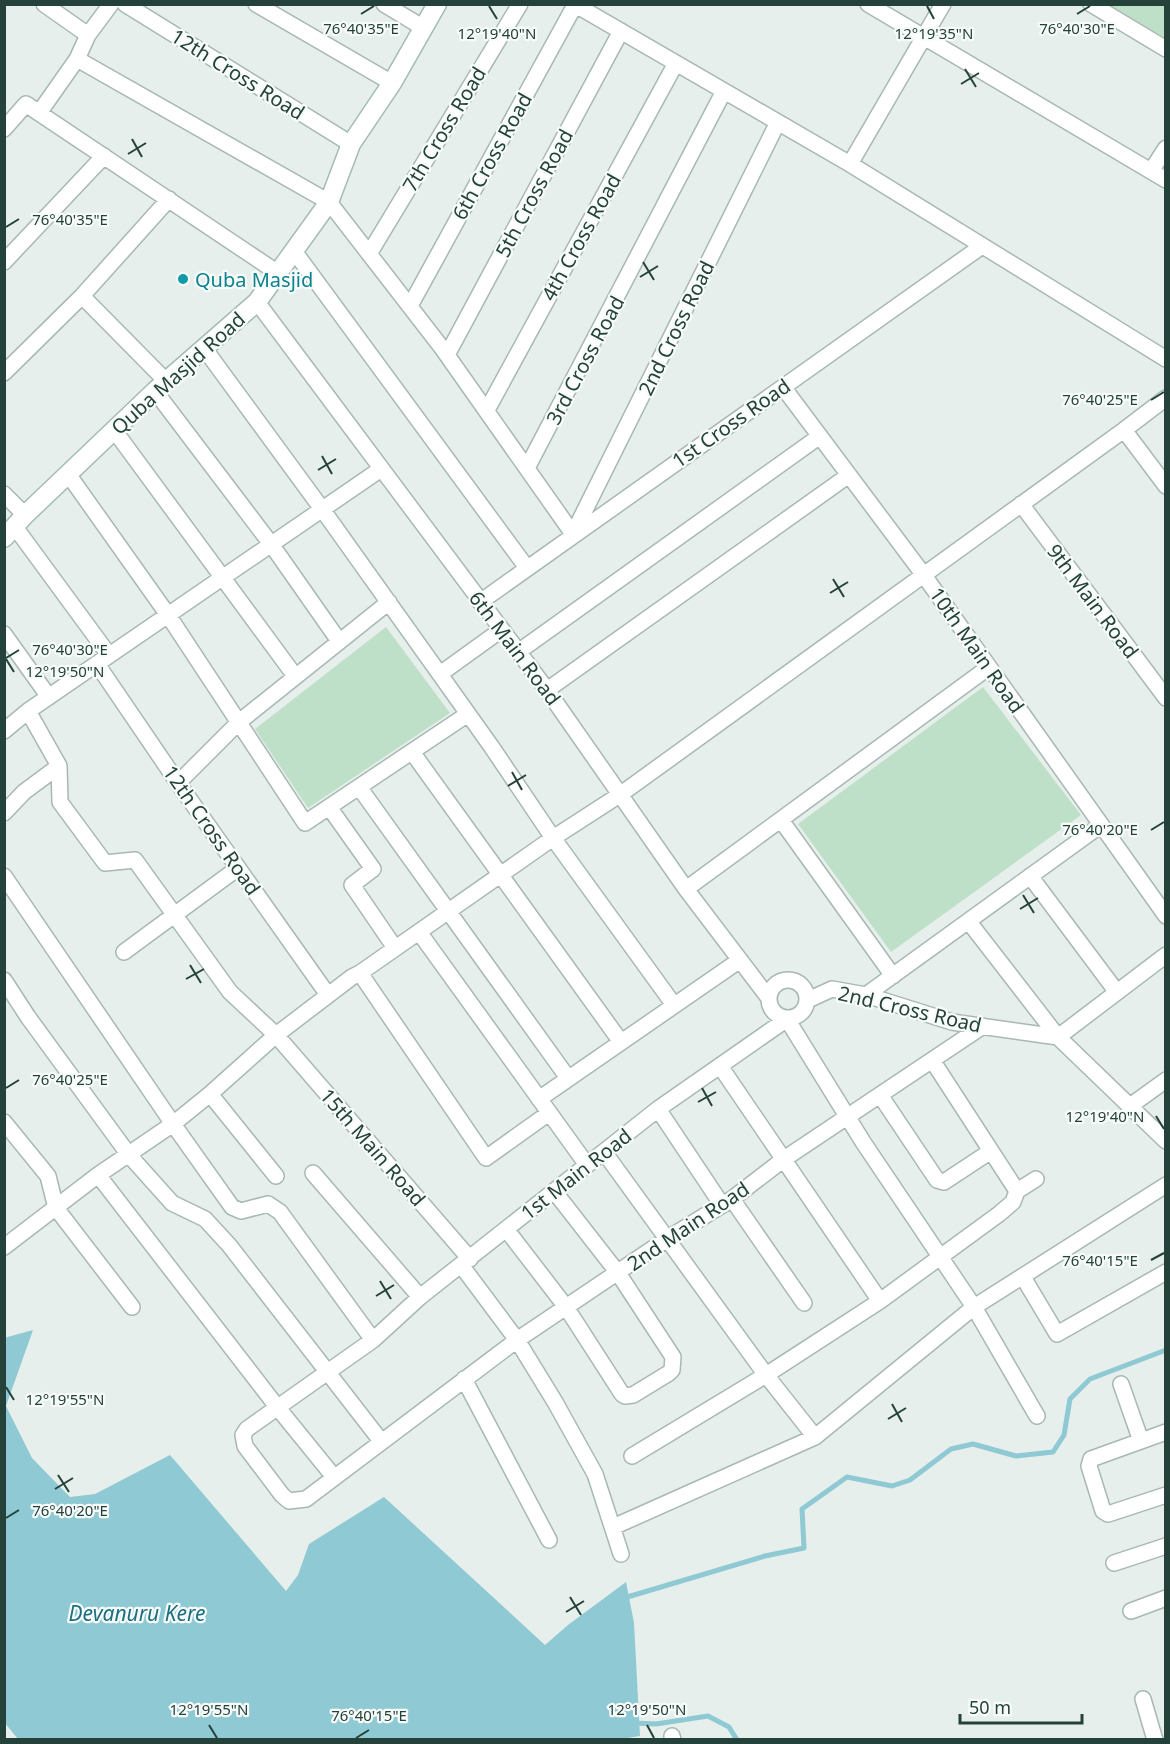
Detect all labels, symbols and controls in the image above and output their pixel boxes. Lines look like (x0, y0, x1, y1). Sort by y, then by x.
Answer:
text: 76°40'35"E (323, 18, 399, 38)
text: 76°40'30"E (1039, 18, 1115, 38)
street label: 12th Cross Road (166, 22, 310, 126)
text: 12°19'40"N (458, 23, 536, 43)
text: 12°19'35"N (895, 23, 973, 43)
street label: 7th Cross Road (396, 62, 492, 196)
street label: 6th Cross Road (446, 88, 538, 224)
street label: 5th Cross Road (489, 124, 579, 262)
street label: 4th Cross Road (535, 169, 627, 305)
text: 76°40'35"E (32, 209, 108, 229)
street label: 2nd Cross Road (632, 256, 720, 400)
place label: Quba Masjid (195, 266, 313, 293)
marker: Quba Masjid (176, 272, 190, 286)
street label: 3rd Cross Road (540, 291, 630, 429)
street label: Quba Masjid Road (105, 306, 251, 440)
street label: 1st Cross Road (667, 372, 795, 474)
text: 76°40'25"E (1062, 389, 1138, 409)
street label: 9th Main Road (1041, 538, 1145, 664)
street label: 10th Main Road (924, 582, 1030, 718)
street label: 6th Main Road (463, 585, 567, 711)
text: 76°40'30"E (32, 639, 108, 659)
text: 12°19'50"N (26, 661, 104, 681)
street label: 12th Cross Road (157, 760, 267, 900)
text: 76°40'20"E (1062, 819, 1138, 839)
street label: 2nd Cross Road (836, 979, 984, 1039)
text: 76°40'25"E (32, 1069, 108, 1089)
street label: 15th Main Road (314, 1082, 432, 1212)
text: 12°19'40"N (1066, 1106, 1144, 1126)
street label: 1st Main Road (515, 1122, 637, 1226)
street label: 2nd Main Road (622, 1175, 754, 1277)
text: 76°40'15"E (1062, 1250, 1138, 1270)
text: 12°19'55"N (26, 1389, 104, 1409)
text: 76°40'20"E (32, 1500, 108, 1520)
water label: Devanuru Kere (69, 1599, 205, 1627)
scale bar (960, 1687, 1082, 1725)
text: 50 m (969, 1695, 1011, 1719)
text: 12°19'55"N (170, 1699, 248, 1719)
text: 12°19'50"N (608, 1699, 686, 1719)
text: 76°40'15"E (331, 1705, 407, 1725)

